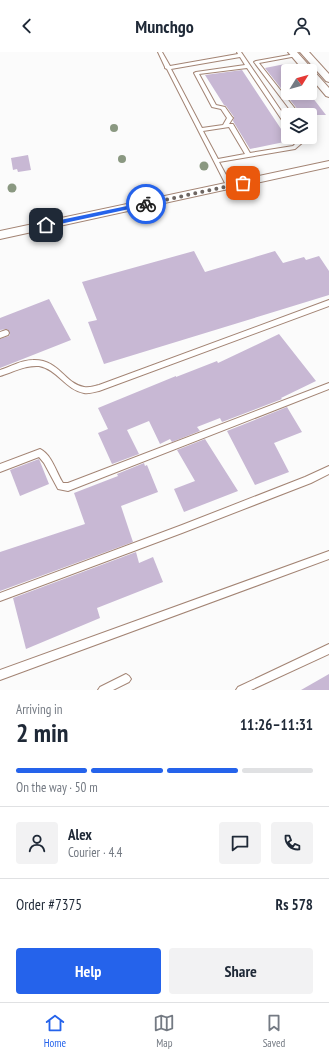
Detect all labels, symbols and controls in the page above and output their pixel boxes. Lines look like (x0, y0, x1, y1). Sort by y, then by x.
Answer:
icon: back (16, 15, 38, 37)
text: Munchgo (135, 15, 194, 38)
icon: person (291, 15, 313, 37)
north arrow (281, 64, 317, 100)
map controls (281, 64, 317, 144)
button: layers (281, 108, 317, 144)
pin (226, 166, 260, 200)
icon: bag (232, 172, 254, 194)
courier (126, 184, 166, 224)
icon: bike (135, 193, 157, 215)
pin (29, 208, 63, 242)
icon: home (35, 214, 57, 236)
text: Arriving in (16, 701, 63, 718)
text: 11:26–11:31 (240, 715, 313, 734)
text: 2 min (16, 716, 69, 749)
text: On the way · 50 m (16, 779, 98, 796)
button: person (16, 822, 58, 864)
button: chat (219, 822, 261, 864)
button: phone (271, 822, 313, 864)
text: Alex (68, 825, 92, 844)
text: Courier · 4.4 (68, 844, 122, 861)
text: Order #7375 (16, 895, 82, 914)
text: Rs 578 (276, 895, 313, 914)
button: Help (16, 948, 161, 994)
button: Share (169, 948, 313, 994)
tab: Home (44, 1012, 66, 1050)
tab: Map (153, 1012, 175, 1050)
tab: Saved (263, 1012, 285, 1050)

